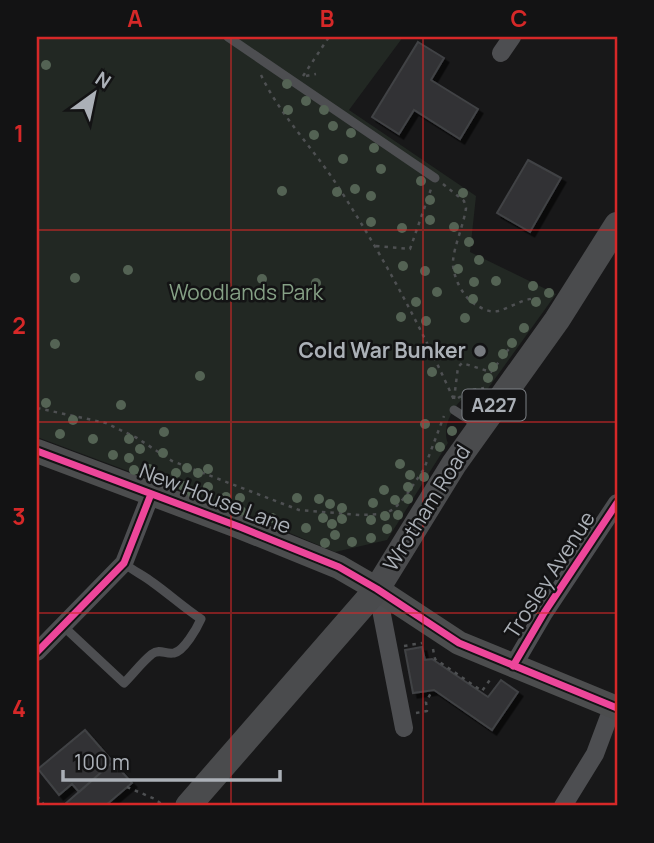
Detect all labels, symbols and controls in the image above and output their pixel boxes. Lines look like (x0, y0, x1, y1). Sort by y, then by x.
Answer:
text: A (127, 2, 143, 34)
text: B (320, 2, 334, 34)
text: C (511, 2, 528, 34)
north arrow (60, 60, 130, 130)
text: N (90, 65, 116, 94)
text: 1 (14, 117, 24, 149)
park label: Woodlands Park (169, 278, 324, 306)
text: 2 (12, 309, 26, 341)
place label: Cold War Bunker (299, 336, 466, 364)
marker: Cold War Bunker (472, 343, 488, 359)
road number: A227 (462, 390, 526, 420)
street label: Wrotham Road (376, 439, 476, 576)
street label: New House Lane (135, 456, 295, 540)
text: 3 (12, 500, 26, 532)
street label: Trosley Avenue (498, 505, 601, 643)
text: 4 (12, 692, 26, 724)
scale bar (63, 738, 280, 782)
text: 100 m (74, 748, 130, 776)

